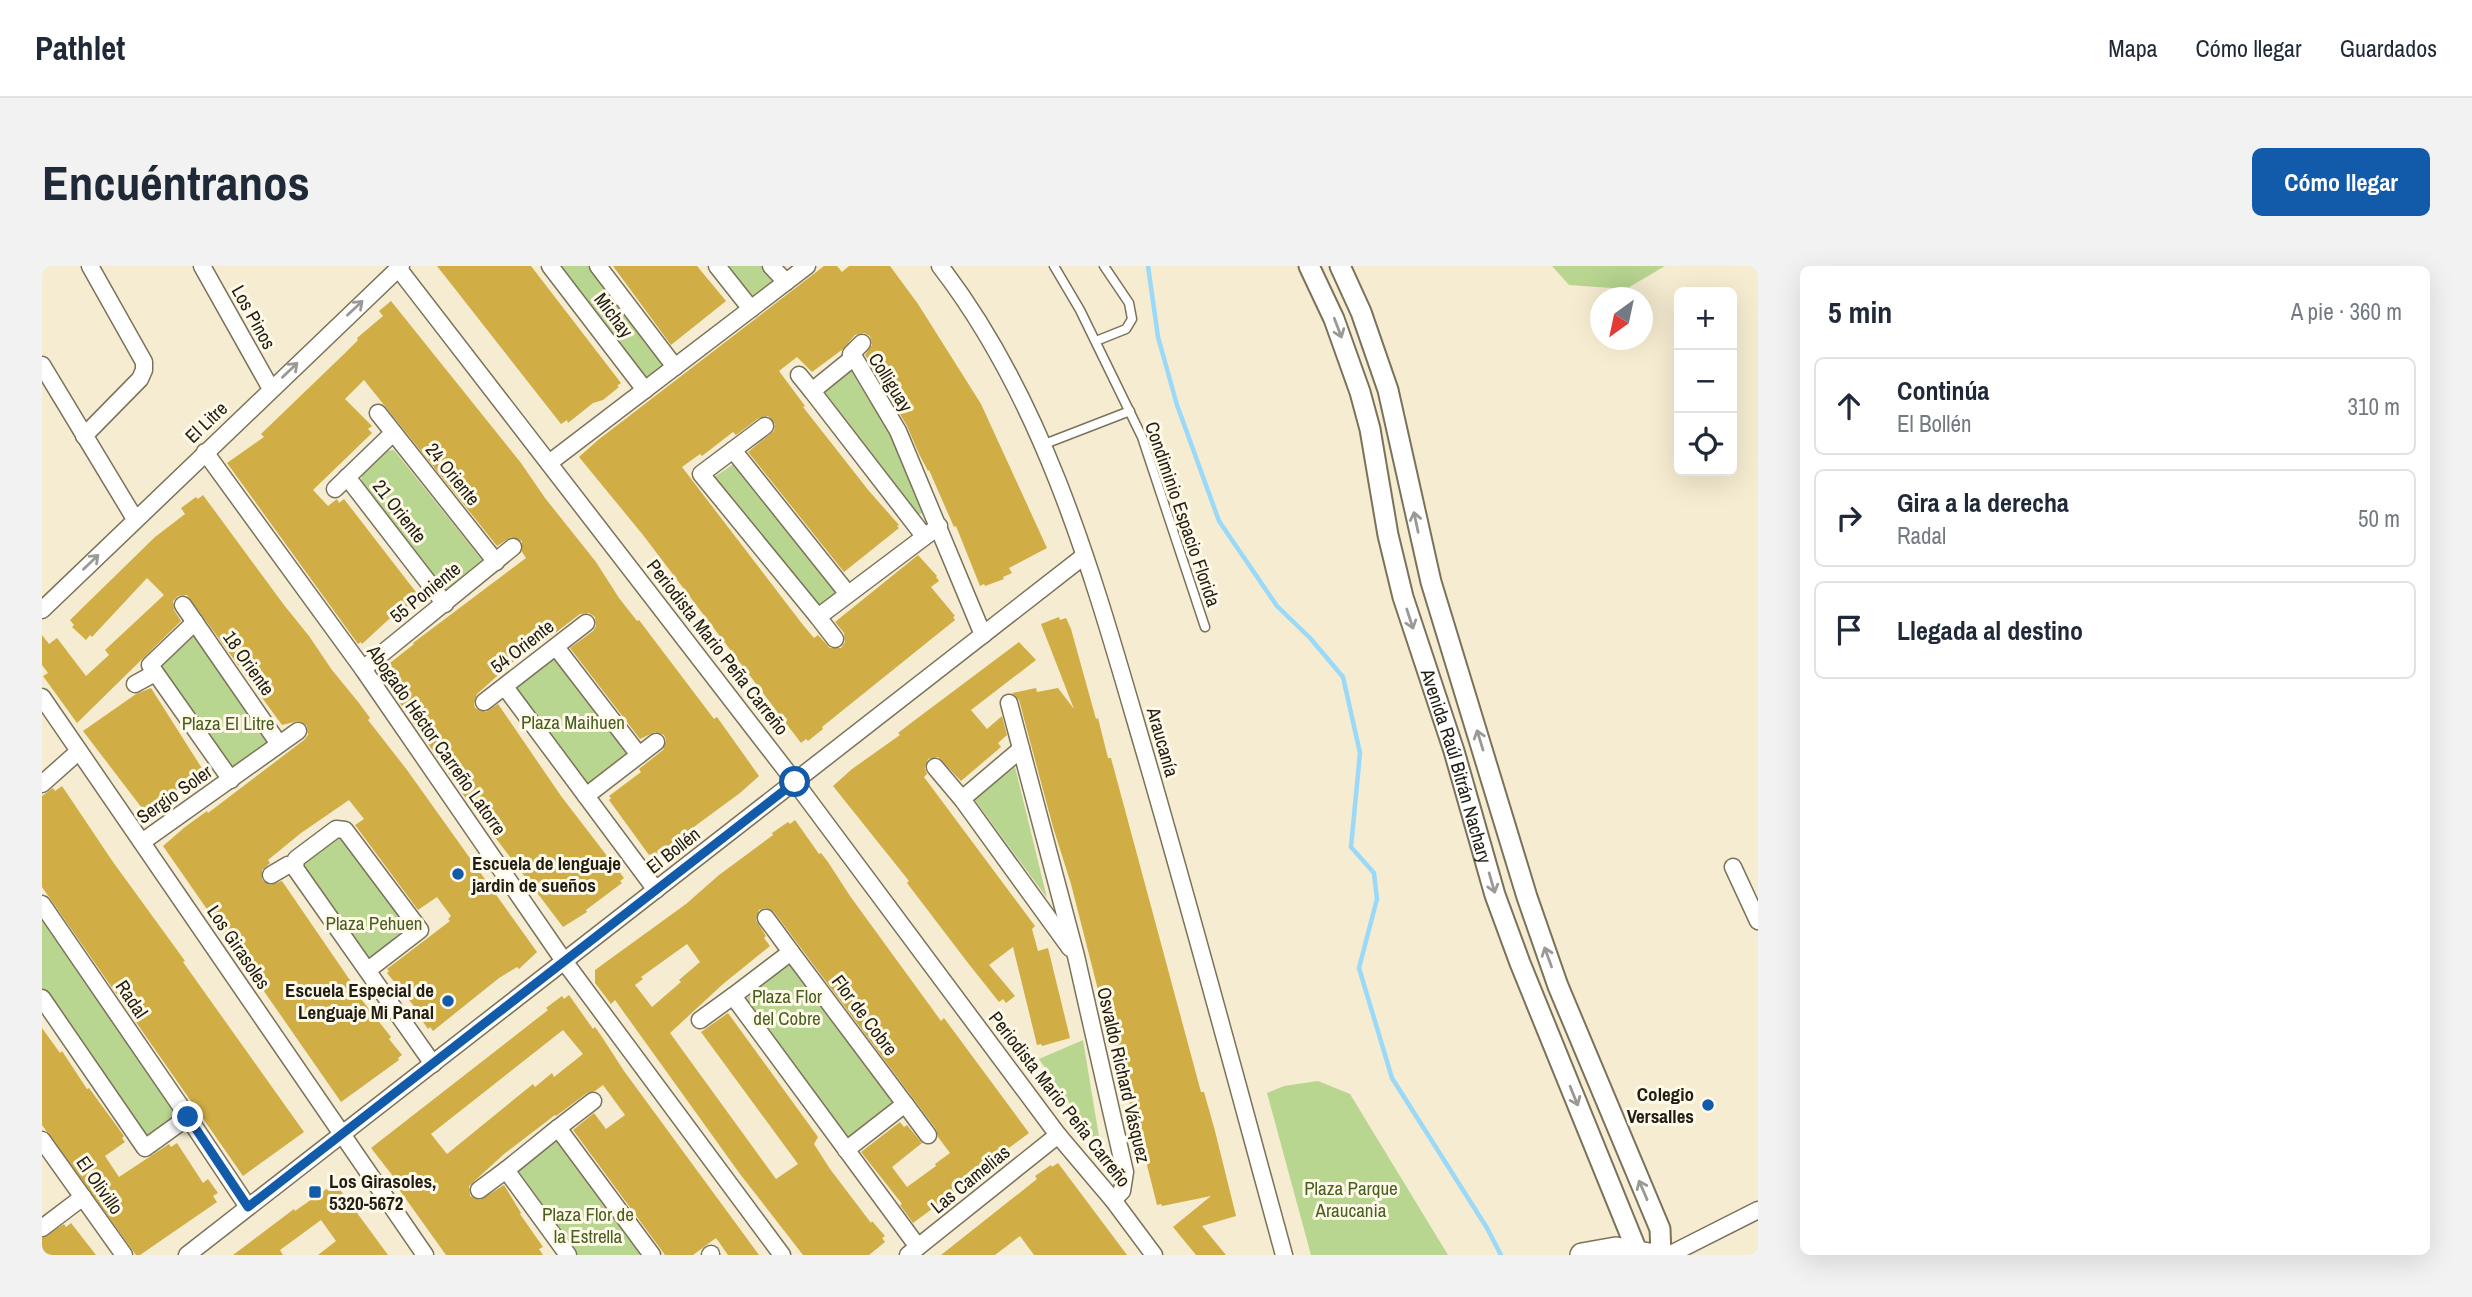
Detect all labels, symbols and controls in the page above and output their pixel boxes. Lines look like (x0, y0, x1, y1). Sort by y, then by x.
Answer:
text: Pathlet (35, 26, 125, 70)
text: Mapa (2108, 32, 2158, 64)
text: Cómo llegar (2196, 32, 2302, 64)
text: Guardados (2340, 32, 2437, 64)
button: Cómo llegar (2252, 148, 2430, 216)
text: Encuéntranos (42, 149, 310, 215)
street label: Los Pinos (226, 280, 282, 354)
street label: Michay (589, 287, 640, 343)
north arrow (1590, 287, 1653, 350)
map controls (1674, 287, 1737, 476)
button: + (1674, 287, 1737, 350)
text: 5 min (1828, 292, 1892, 332)
text: A pie · 360 m (2291, 296, 2402, 327)
one-way arrow (346, 300, 363, 317)
one-way arrow (1332, 317, 1345, 338)
street label: Colliguay (863, 348, 919, 417)
button: − (1674, 350, 1737, 413)
one-way arrow (281, 362, 298, 379)
text: Continúa (1897, 373, 1989, 408)
icon: ahead (1830, 387, 1868, 425)
text: 310 m (2348, 391, 2400, 422)
street label: El Litre (179, 395, 233, 449)
text: El Bollén (1897, 408, 1971, 439)
button: locate (1674, 413, 1737, 476)
street label: Condiminio Espacio Florida (1139, 418, 1227, 610)
street label: 24 Oriente (420, 437, 486, 511)
street label: 21 Oriente (367, 474, 433, 548)
text: Gira a la derecha (1897, 485, 2069, 520)
icon: right (1830, 499, 1868, 537)
text: 50 m (2358, 503, 2400, 534)
one-way arrow (1409, 511, 1423, 534)
text: Radal (1897, 520, 1946, 551)
one-way arrow (82, 554, 99, 571)
street label: Periodista Mario Peña Carreño (641, 554, 795, 740)
street label: 55 Poniente (384, 555, 466, 629)
one-way arrow (1404, 608, 1417, 630)
icon: arrive (1830, 611, 1868, 649)
street label: 54 Oriente (485, 613, 559, 679)
text: Llegada al destino (1897, 613, 2083, 648)
street label: 18 Oriente (217, 625, 281, 701)
street label: Abogado Héctor Carreño Latorre (361, 639, 513, 840)
street label: Avenida Raúl Bitrán Nachary (1414, 664, 1498, 866)
street label: Araucanía (1140, 703, 1185, 780)
park label: Plaza Maihuen (521, 709, 625, 735)
park label: Plaza El Litre (182, 710, 274, 736)
one-way arrow (1472, 729, 1485, 751)
street label: Sergio Soler (131, 758, 218, 829)
route start (779, 766, 810, 797)
street label: El Bollén (641, 821, 705, 879)
place label: Escuela de lenguaje jardin de sueños (471, 850, 621, 898)
marker: Escuela de lenguaje jardin de sueños (450, 866, 466, 882)
one-way arrow (1486, 872, 1499, 894)
street label: Los Girasoles (201, 900, 277, 994)
park label: Plaza Pehuen (325, 910, 423, 936)
one-way arrow (1541, 946, 1554, 968)
street label: Flor de Cobre (826, 969, 904, 1061)
street label: Radal (110, 975, 154, 1023)
place label: Escuela Especial de Lenguaje Mi Panal (285, 977, 434, 1025)
park label: Plaza Flor del Cobre (752, 983, 823, 1031)
street label: Osvaldo Richard Vásquez (1091, 984, 1157, 1166)
marker: Escuela Especial de Lenguaje Mi Panal (440, 993, 456, 1009)
street label: Periodista Mario Peña Carreño (983, 1006, 1137, 1192)
place label: Colegio Versalles (1627, 1081, 1694, 1129)
one-way arrow (1568, 1084, 1581, 1106)
marker: Colegio Versalles (1700, 1097, 1716, 1113)
route end (172, 1101, 203, 1132)
street label: Las Camelias (925, 1139, 1015, 1219)
street label: El Olivillo (70, 1151, 130, 1219)
place label: Los Girasoles, 5320-5672 (329, 1168, 436, 1216)
park label: Plaza Parque Araucania (1304, 1175, 1398, 1223)
one-way arrow (1636, 1180, 1649, 1201)
marker: Los Girasoles, 5320-5672 (307, 1184, 323, 1200)
park label: Plaza Flor de la Estrella (542, 1201, 634, 1249)

